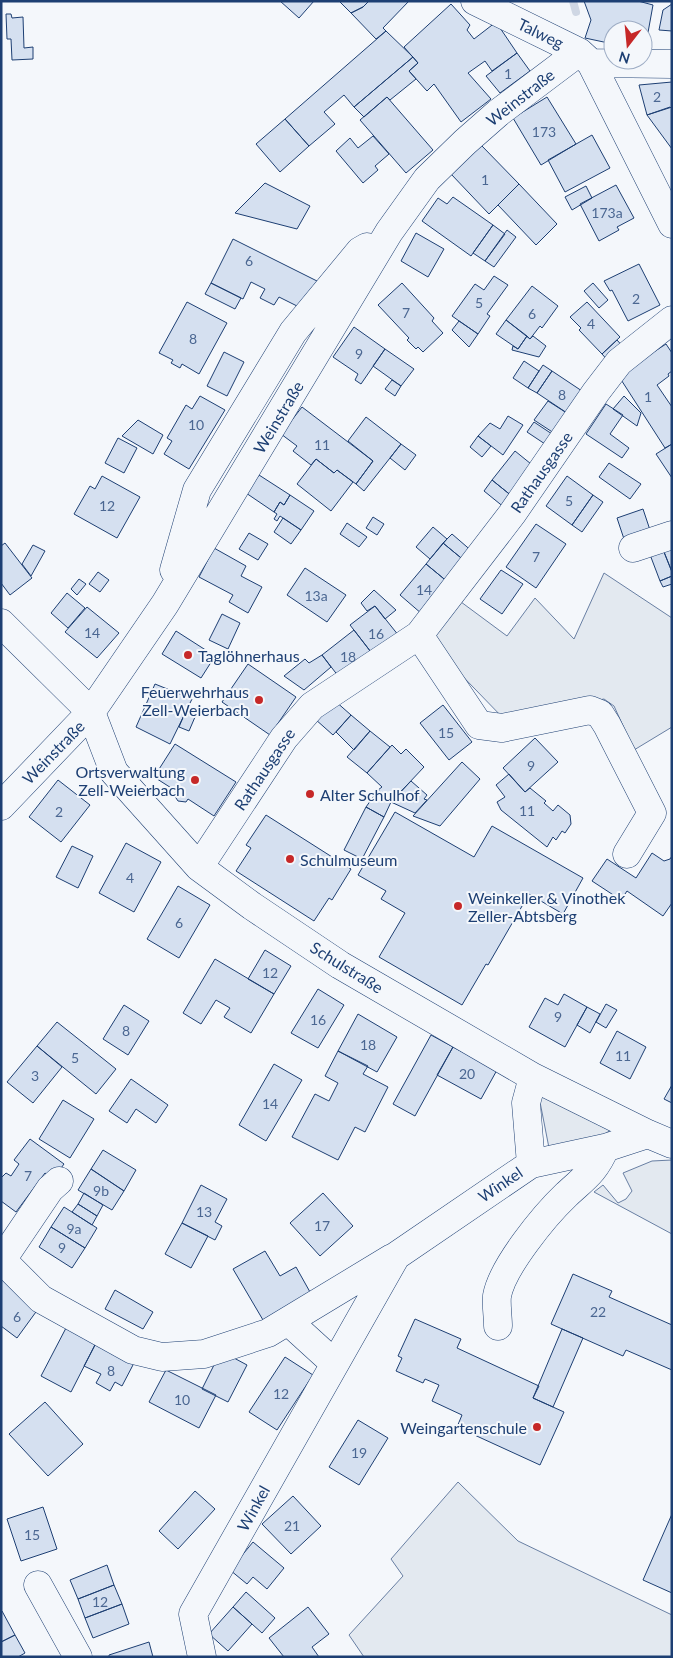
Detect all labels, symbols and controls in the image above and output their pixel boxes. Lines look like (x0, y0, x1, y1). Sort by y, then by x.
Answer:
street label: Talweg (515, 14, 567, 52)
north arrow (603, 20, 653, 70)
text: N (617, 48, 632, 68)
street label: Weinstraße (482, 65, 558, 129)
house number: 1 (504, 65, 512, 82)
house number: 2 (653, 88, 661, 105)
house number: 173 (532, 123, 556, 140)
house number: 1 (481, 171, 489, 188)
house number: 173a (591, 204, 623, 221)
house number: 6 (245, 252, 253, 269)
house number: 2 (632, 290, 640, 307)
house number: 5 (475, 294, 483, 311)
house number: 7 (402, 304, 410, 321)
house number: 6 (528, 305, 536, 322)
house number: 4 (587, 315, 595, 332)
house number: 8 (189, 330, 197, 347)
house number: 9 (355, 345, 363, 362)
street label: Weinstraße (249, 377, 307, 457)
house number: 8 (558, 386, 566, 403)
house number: 1 (644, 388, 652, 405)
house number: 10 (188, 416, 204, 433)
street label: Rathausgasse (506, 428, 576, 516)
house number: 11 (314, 436, 330, 453)
house number: 5 (565, 492, 573, 509)
house number: 12 (99, 497, 115, 514)
house number: 7 (532, 548, 540, 565)
house number: 14 (416, 581, 432, 598)
house number: 13a (304, 587, 328, 604)
house number: 14 (84, 624, 100, 641)
house number: 16 (368, 625, 384, 642)
place label: Taglöhnerhaus (198, 646, 300, 665)
house number: 18 (340, 648, 356, 665)
marker: Taglöhnerhaus (182, 649, 194, 661)
place label: Feuerwehrhaus Zell-Weierbach (141, 682, 249, 719)
marker: Feuerwehrhaus Zell-Weierbach (253, 694, 265, 706)
street label: Weinstraße (18, 716, 88, 788)
street label: Rathausgasse (230, 724, 298, 814)
house number: 15 (438, 724, 454, 741)
house number: 9 (527, 757, 535, 774)
place label: Ortsverwaltung Zell-Weierbach (76, 762, 185, 799)
marker: Ortsverwaltung Zell-Weierbach (189, 774, 201, 786)
place label: Alter Schulhof (320, 785, 420, 804)
marker: Alter Schulhof (304, 788, 316, 800)
house number: 11 (519, 802, 535, 819)
house number: 2 (55, 803, 63, 820)
place label: Schulmuseum (300, 850, 397, 869)
marker: Schulmuseum (284, 853, 296, 865)
house number: 4 (126, 869, 134, 886)
place label: Weinkeller & Vinothek Zeller-Abtsberg (468, 888, 626, 925)
marker: Weinkeller & Vinothek Zeller-Abtsberg (452, 900, 464, 912)
house number: 6 (175, 914, 183, 931)
street label: Schulstraße (307, 937, 387, 997)
house number: 12 (262, 964, 278, 981)
house number: 9 (554, 1008, 562, 1025)
house number: 16 (310, 1011, 326, 1028)
house number: 8 (122, 1022, 130, 1039)
house number: 18 (360, 1036, 376, 1053)
house number: 11 (615, 1047, 631, 1064)
house number: 5 (71, 1049, 79, 1066)
house number: 20 (459, 1065, 475, 1082)
house number: 3 (31, 1067, 39, 1084)
house number: 14 (262, 1095, 278, 1112)
street label: Winkel (474, 1162, 526, 1206)
house number: 7 (24, 1167, 32, 1184)
house number: 9b (93, 1182, 109, 1199)
house number: 13 (196, 1203, 212, 1220)
house number: 17 (314, 1217, 330, 1234)
house number: 9a (66, 1220, 82, 1237)
house number: 9 (58, 1239, 66, 1256)
house number: 22 (590, 1303, 606, 1320)
house number: 6 (13, 1308, 21, 1325)
house number: 8 (107, 1362, 115, 1379)
house number: 12 (273, 1385, 289, 1402)
house number: 10 (174, 1391, 190, 1408)
place label: Weingartenschule (400, 1418, 527, 1437)
marker: Weingartenschule (531, 1421, 543, 1433)
house number: 19 (351, 1444, 367, 1461)
street label: Winkel (233, 1482, 273, 1534)
house number: 21 (284, 1517, 300, 1534)
house number: 15 (24, 1526, 40, 1543)
house number: 12 (92, 1593, 108, 1610)

